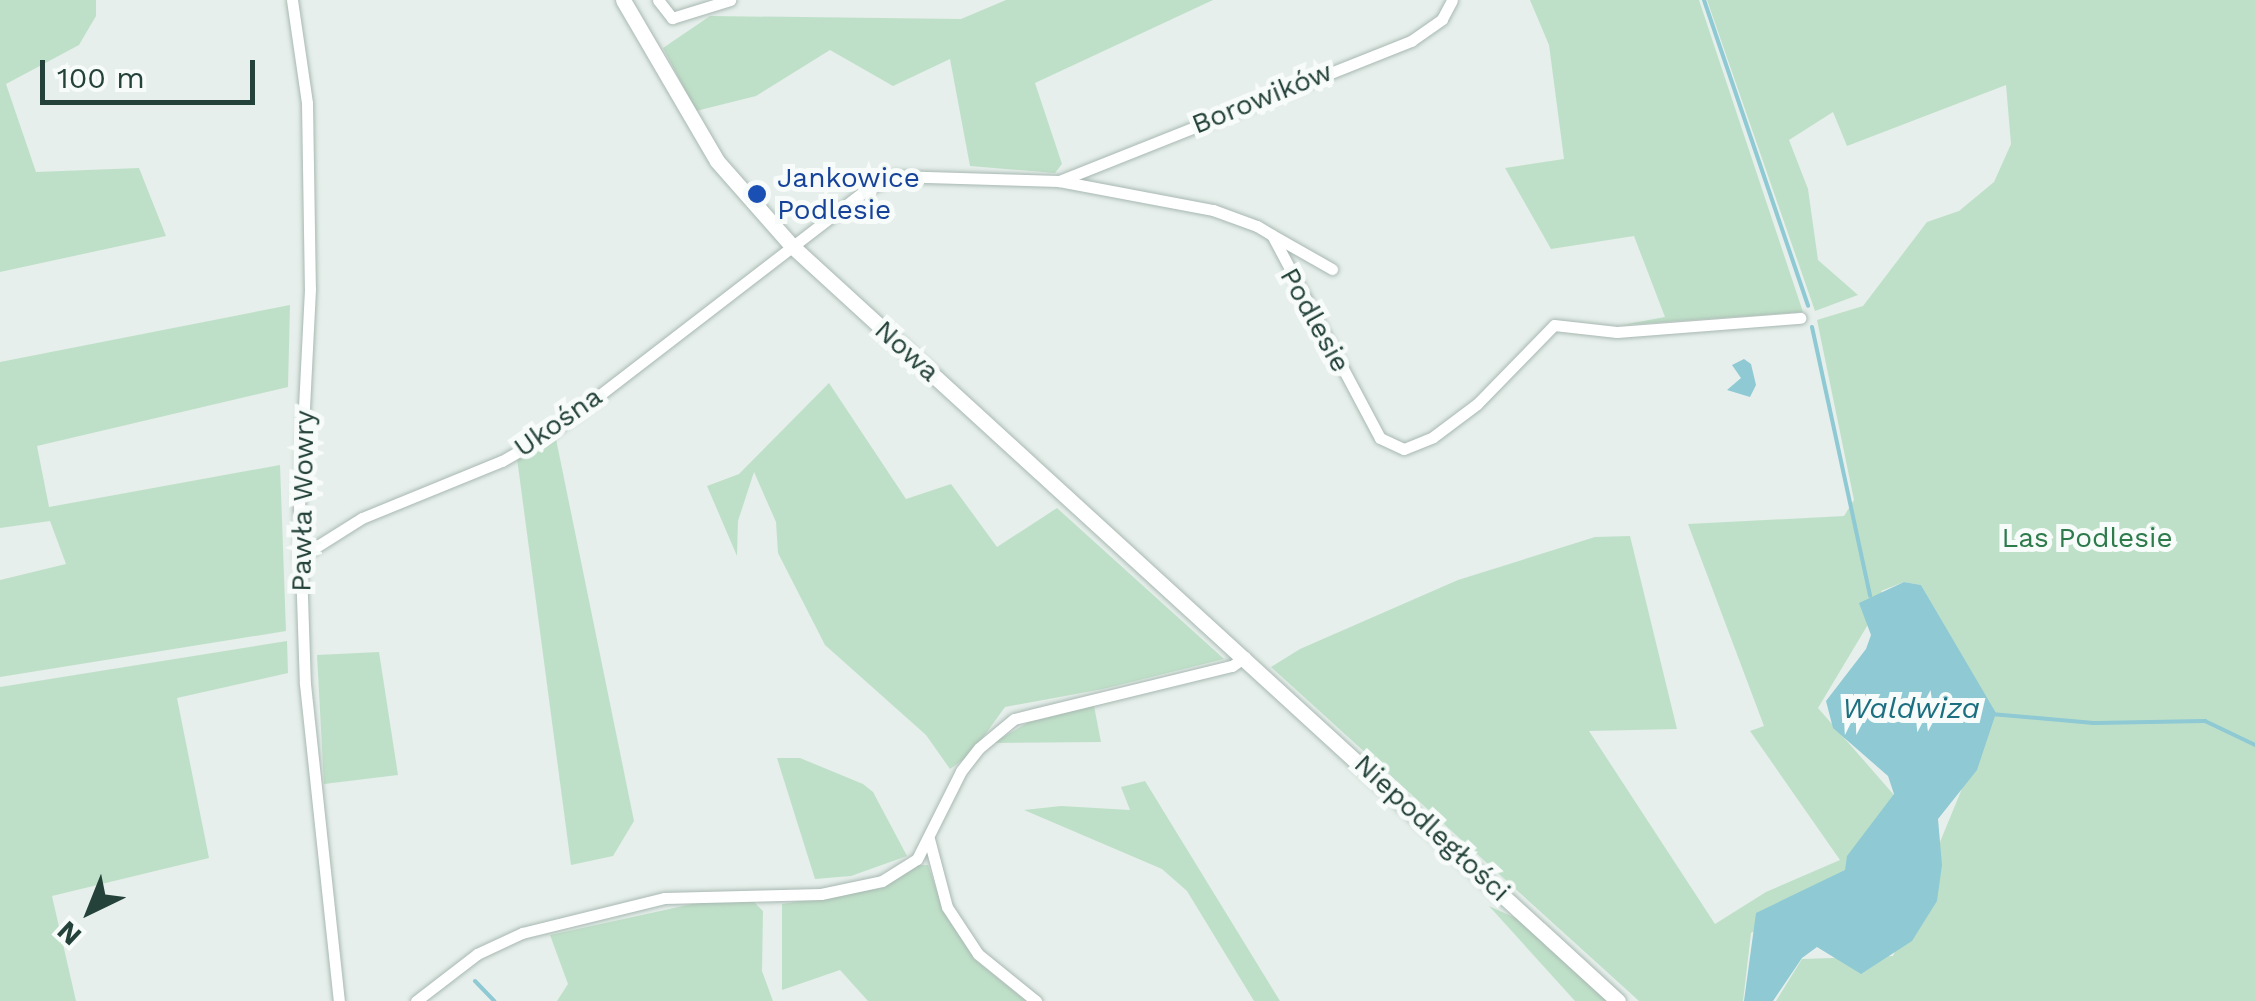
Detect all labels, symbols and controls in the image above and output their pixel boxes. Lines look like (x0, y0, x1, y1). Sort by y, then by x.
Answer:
scale bar (45, 40, 260, 102)
street label: Borowików (1187, 55, 1337, 141)
text: 100 m (57, 60, 145, 95)
place label: Jankowice Podlesie (777, 161, 920, 227)
marker: Jankowice Podlesie (746, 183, 768, 205)
street label: Podlesie (1273, 262, 1357, 378)
street label: Nowa (868, 313, 946, 389)
street label: Ukośna (507, 380, 609, 464)
street label: Pawła Wowry (285, 409, 321, 593)
park label: Las Podlesie (2001, 521, 2173, 555)
water label: Waldwiza (1842, 690, 1980, 726)
street label: Niepodległości (1347, 747, 1517, 909)
north arrow (40, 861, 140, 961)
text: N (50, 914, 88, 952)

